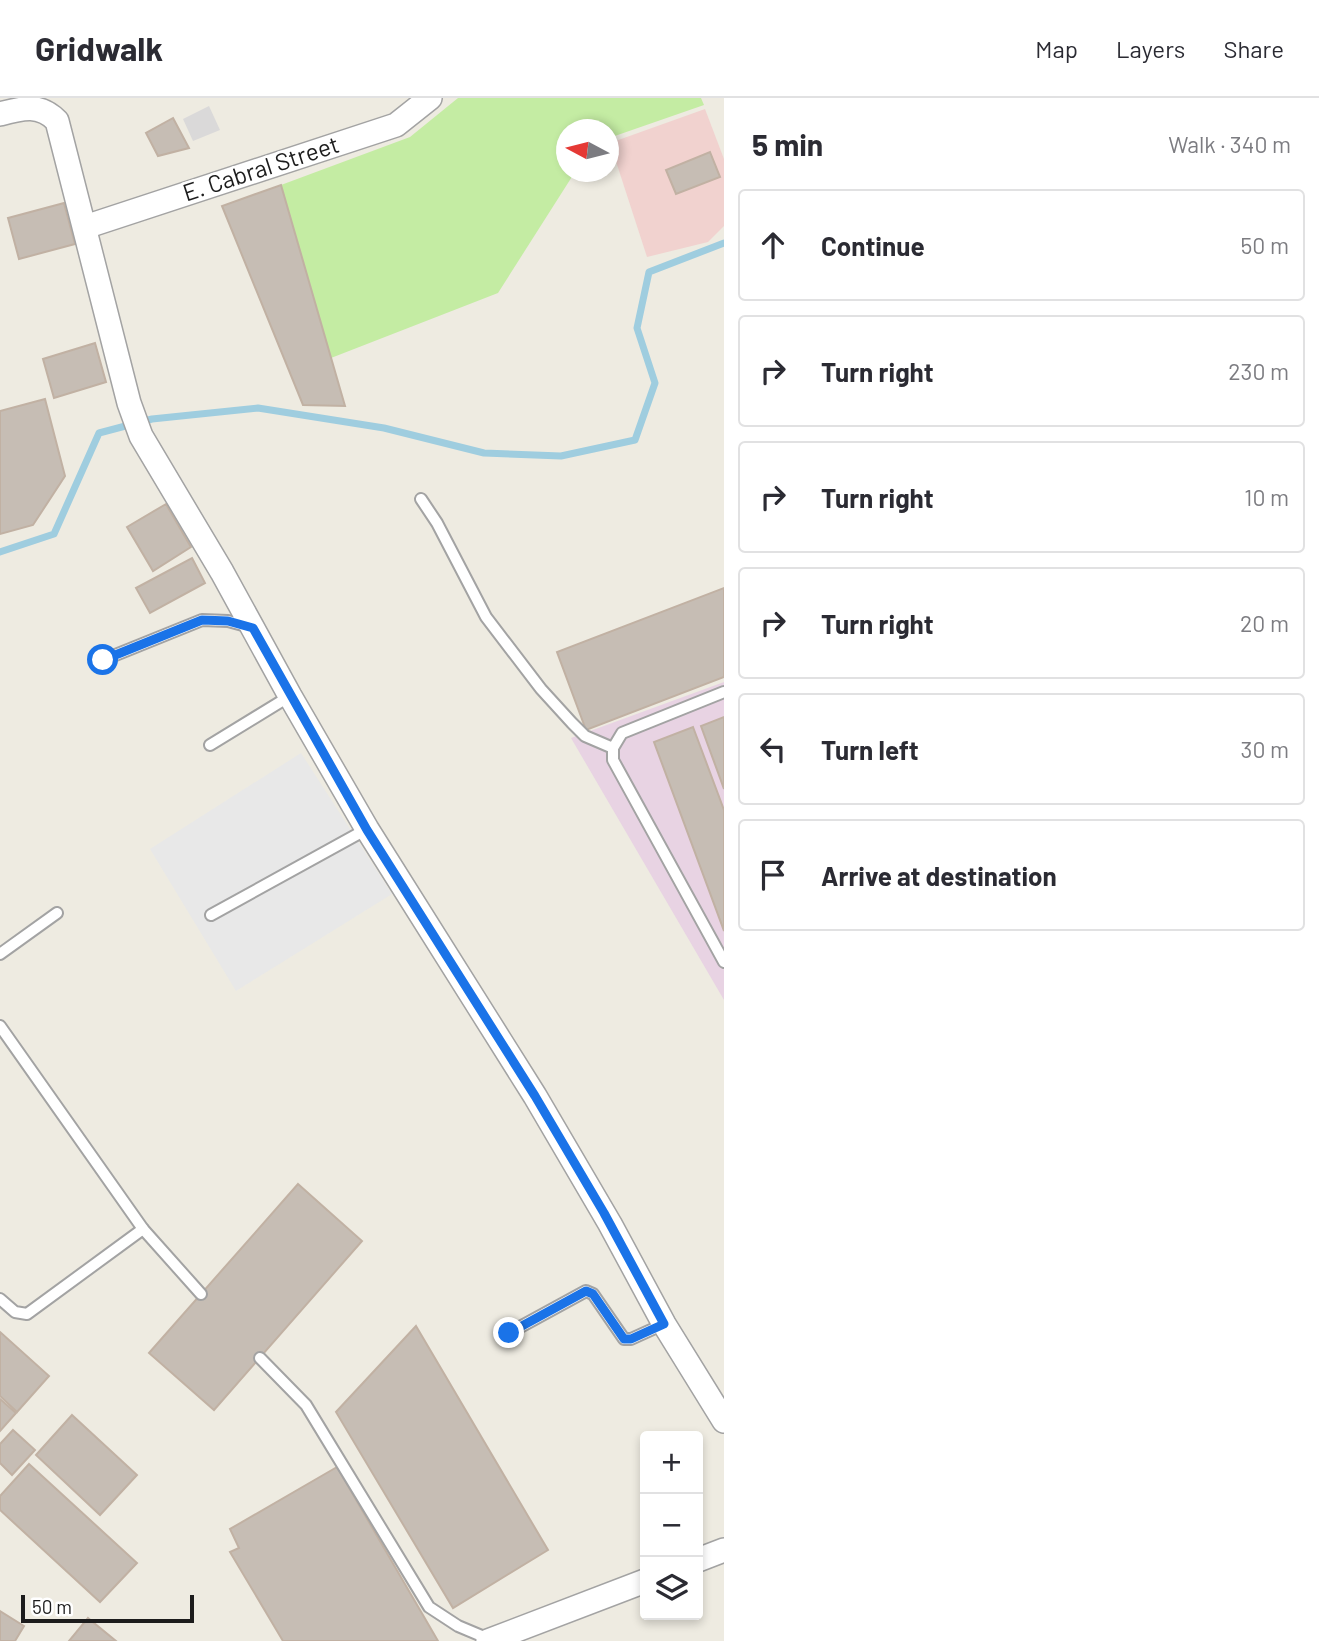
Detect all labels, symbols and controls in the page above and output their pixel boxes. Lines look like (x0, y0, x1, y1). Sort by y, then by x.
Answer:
text: Gridwalk (35, 28, 163, 68)
text: Map (1035, 34, 1078, 63)
text: Layers (1116, 34, 1185, 63)
text: Share (1223, 34, 1284, 63)
north arrow (556, 119, 619, 182)
text: 5 min (752, 126, 823, 162)
street label: E. Cabral Street (179, 129, 342, 206)
text: Walk · 340 m (1168, 130, 1291, 158)
icon: ahead (754, 226, 792, 264)
text: Continue (821, 230, 925, 261)
text: 50 m (1241, 231, 1289, 259)
icon: right (754, 352, 792, 390)
text: Turn right (821, 356, 934, 387)
text: 230 m (1228, 357, 1289, 385)
icon: right (754, 478, 792, 516)
text: Turn right (821, 482, 934, 513)
text: 10 m (1244, 483, 1289, 511)
icon: right (754, 604, 792, 642)
text: Turn right (821, 608, 934, 639)
text: 20 m (1240, 609, 1289, 637)
route start (87, 644, 118, 675)
icon: left (754, 730, 792, 768)
text: Turn left (821, 734, 919, 765)
text: 30 m (1241, 735, 1289, 763)
icon: arrive (754, 856, 792, 894)
text: Arrive at destination (821, 860, 1057, 891)
route end (493, 1317, 524, 1348)
map controls (640, 1431, 703, 1620)
button: + (640, 1431, 703, 1494)
button: − (640, 1494, 703, 1557)
button: layers (640, 1557, 703, 1620)
scale bar (21, 1592, 194, 1624)
text: 50 m (32, 1595, 72, 1618)

